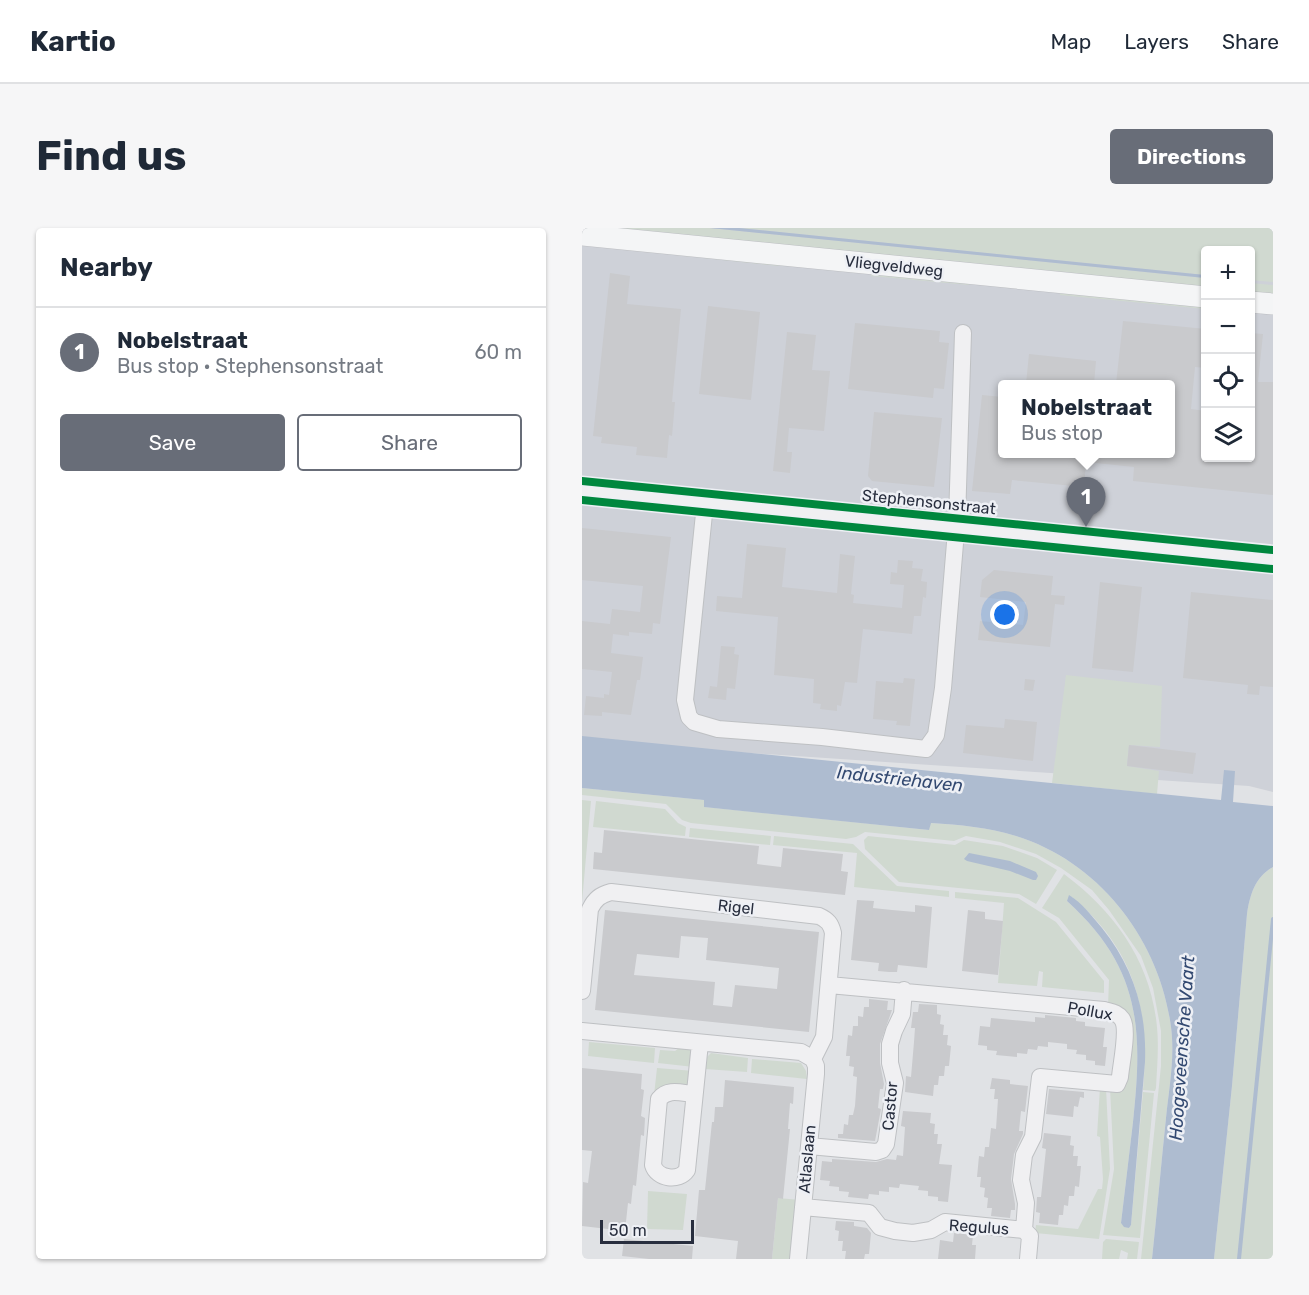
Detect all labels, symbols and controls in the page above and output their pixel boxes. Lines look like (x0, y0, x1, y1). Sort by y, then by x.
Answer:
text: Kartio (30, 25, 116, 58)
text: Map (1050, 29, 1091, 54)
text: Layers (1124, 29, 1189, 54)
text: Share (1222, 29, 1279, 54)
button: Directions (1110, 129, 1273, 184)
text: Find us (36, 131, 187, 181)
map controls (1201, 246, 1255, 462)
button: + (1201, 246, 1255, 300)
street label: Vliegveldweg (844, 251, 944, 281)
text: Nearby (60, 252, 153, 283)
button: − (1201, 300, 1255, 354)
text: Nobelstraat (117, 327, 248, 354)
text: 1 (75, 340, 84, 364)
text: 60 m (475, 340, 522, 364)
text: Bus stop · Stephensonstraat (117, 354, 383, 378)
button: locate (1201, 354, 1255, 408)
popup (998, 380, 1175, 458)
text: Nobelstraat (1021, 394, 1152, 421)
button: layers (1201, 408, 1255, 462)
button: Save (60, 414, 285, 471)
button: Share (297, 414, 522, 471)
text: Bus stop (1021, 421, 1103, 445)
pin: 1 (1066, 478, 1106, 527)
street label: Stephensonstraat (861, 486, 997, 518)
your location (990, 600, 1019, 629)
water label: Industriehaven (836, 761, 964, 797)
street label: Rigel (717, 896, 755, 918)
water label: Hoogeveensche Vaart (1165, 954, 1200, 1141)
street label: Pollux (1066, 998, 1114, 1024)
street label: Castor (878, 1081, 902, 1131)
street label: Atlaslaan (795, 1124, 819, 1194)
street label: Regulus (948, 1215, 1010, 1239)
scale bar (600, 1217, 694, 1244)
text: 50 m (609, 1221, 647, 1240)

